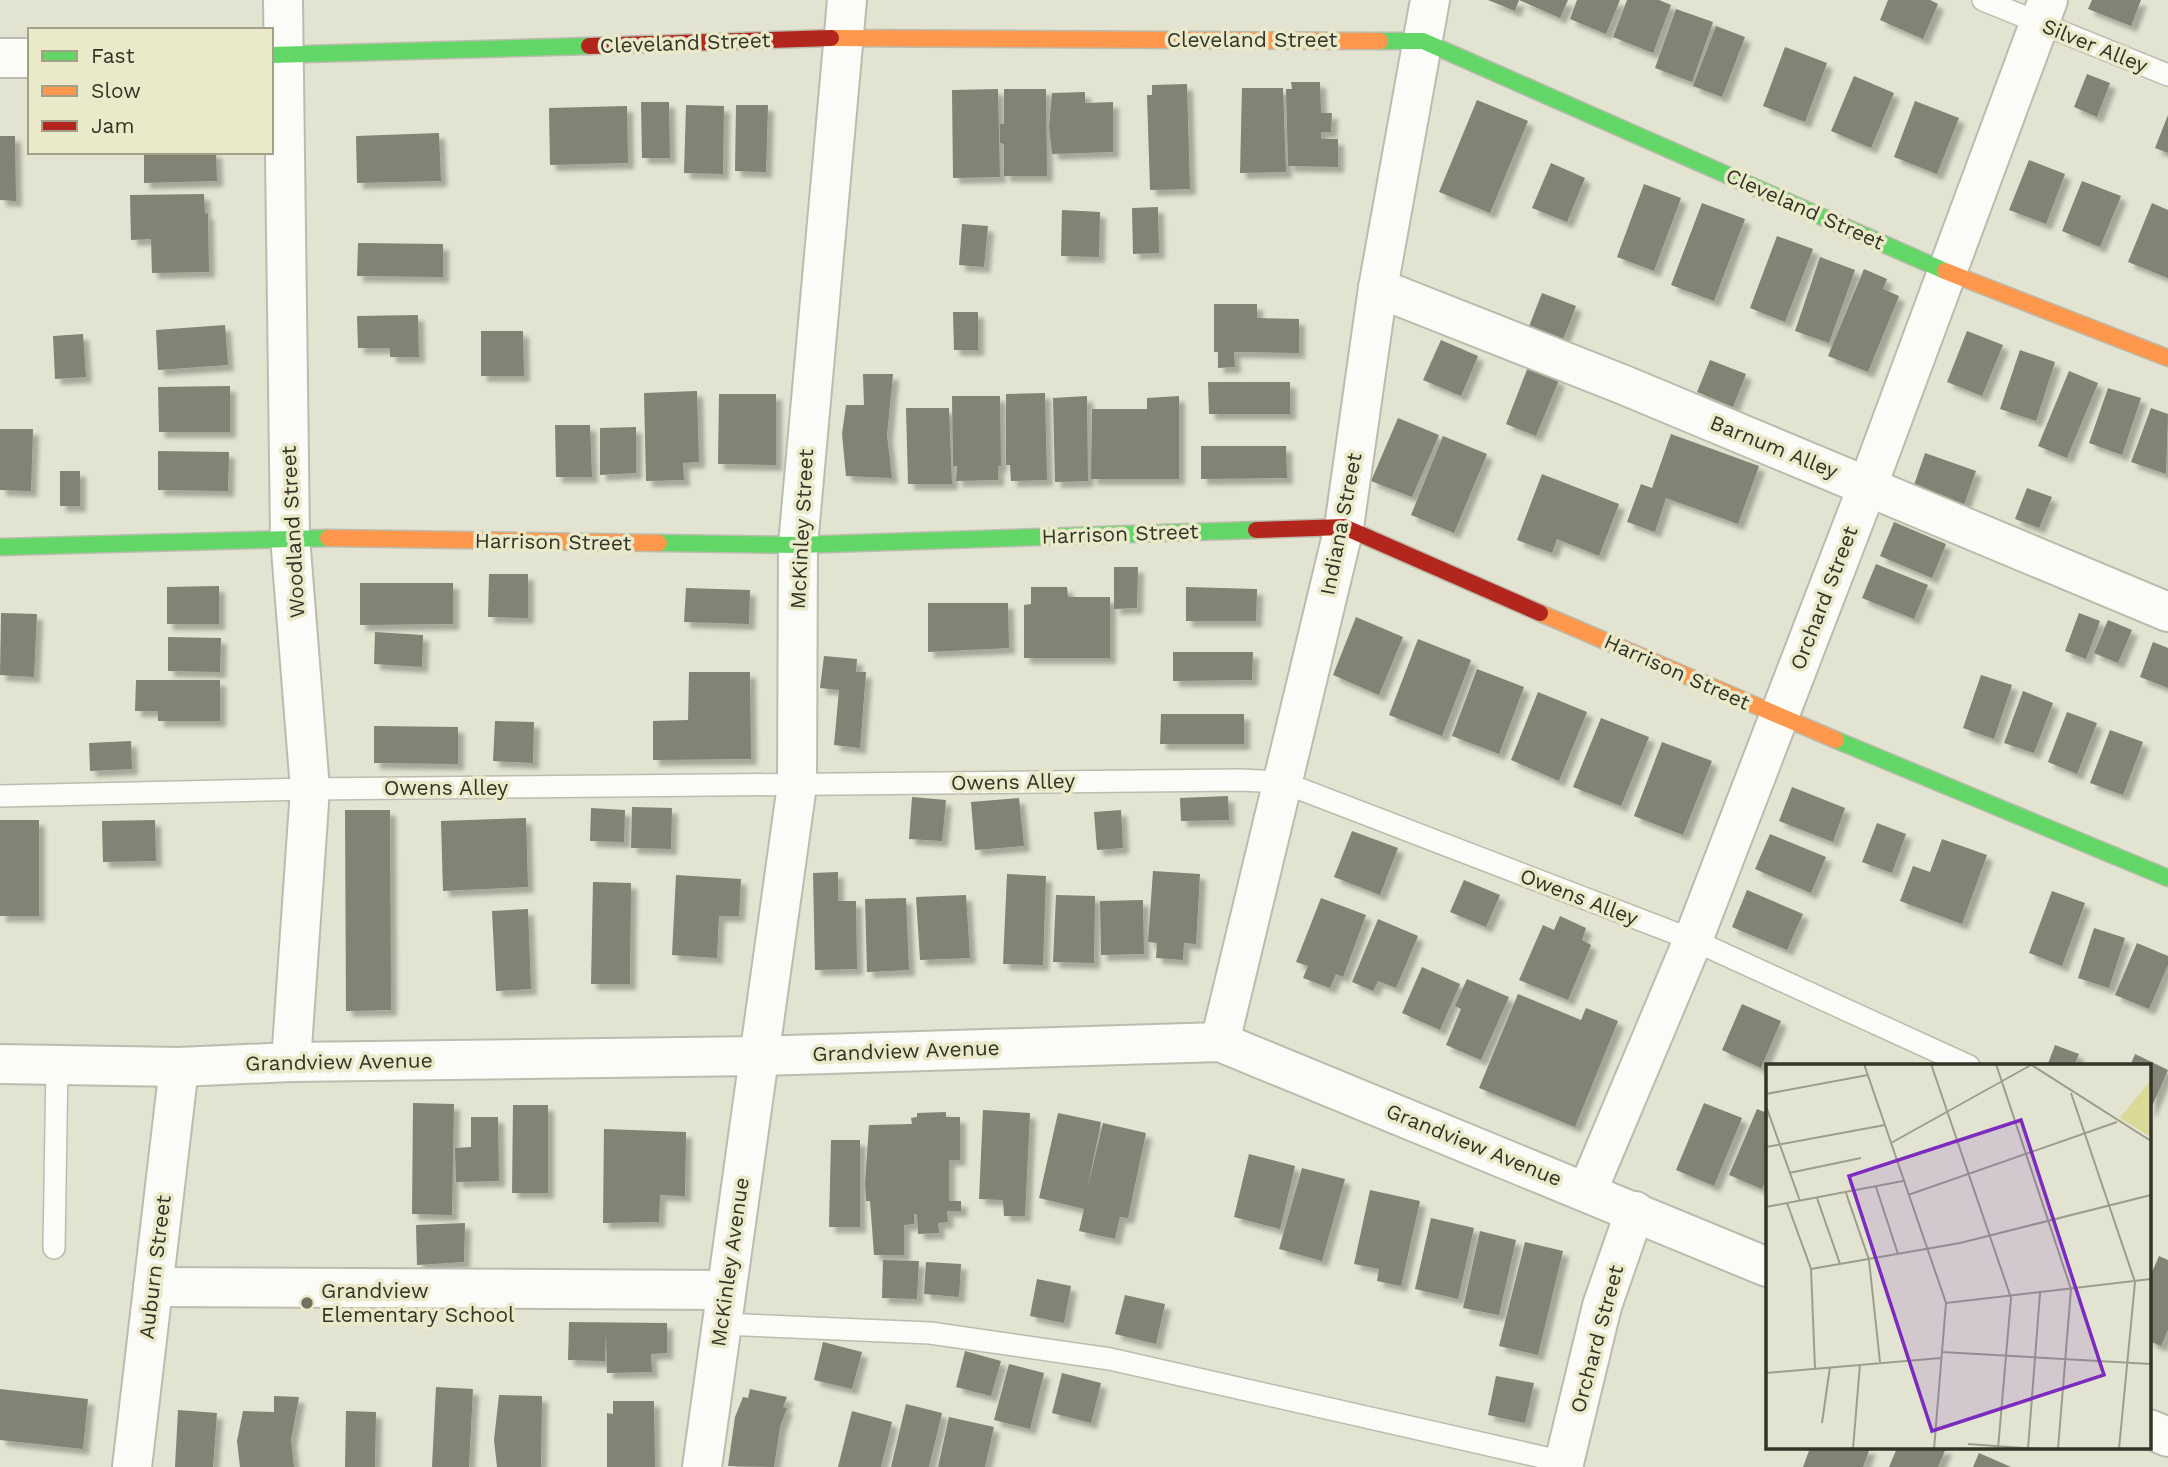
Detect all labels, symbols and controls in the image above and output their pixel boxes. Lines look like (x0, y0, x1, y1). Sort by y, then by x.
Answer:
street label: Silver Alley (2039, 13, 2152, 78)
street label: Cleveland Street (599, 27, 771, 58)
street label: Cleveland Street (1167, 27, 1337, 52)
legend (28, 28, 273, 154)
text: Fast (91, 43, 135, 68)
text: Slow (91, 78, 141, 103)
text: Jam (91, 113, 134, 138)
street label: Cleveland Street (1722, 162, 1888, 255)
street label: Barnum Alley (1707, 410, 1842, 484)
street label: Woodland Street (275, 445, 310, 619)
street label: McKinley Street (785, 448, 818, 610)
street label: Indiana Street (1314, 450, 1367, 597)
street label: Harrison Street (1041, 518, 1199, 549)
street label: Orchard Street (1785, 522, 1863, 673)
street label: Harrison Street (474, 528, 632, 555)
street label: Harrison Street (1600, 628, 1754, 715)
street label: Owens Alley (951, 768, 1076, 795)
street label: Owens Alley (384, 775, 508, 800)
street label: Owens Alley (1517, 863, 1642, 931)
street label: Grandview Avenue (812, 1035, 1000, 1066)
street label: Grandview Avenue (245, 1047, 433, 1076)
inset map (1766, 1064, 2150, 1450)
street label: Grandview Avenue (1383, 1098, 1566, 1191)
street label: McKinley Avenue (705, 1176, 754, 1348)
street label: Auburn Street (133, 1193, 176, 1340)
street label: Orchard Street (1565, 1262, 1628, 1416)
place label: Grandview Elementary School (321, 1278, 515, 1327)
marker: Grandview Elementary School (299, 1295, 315, 1311)

